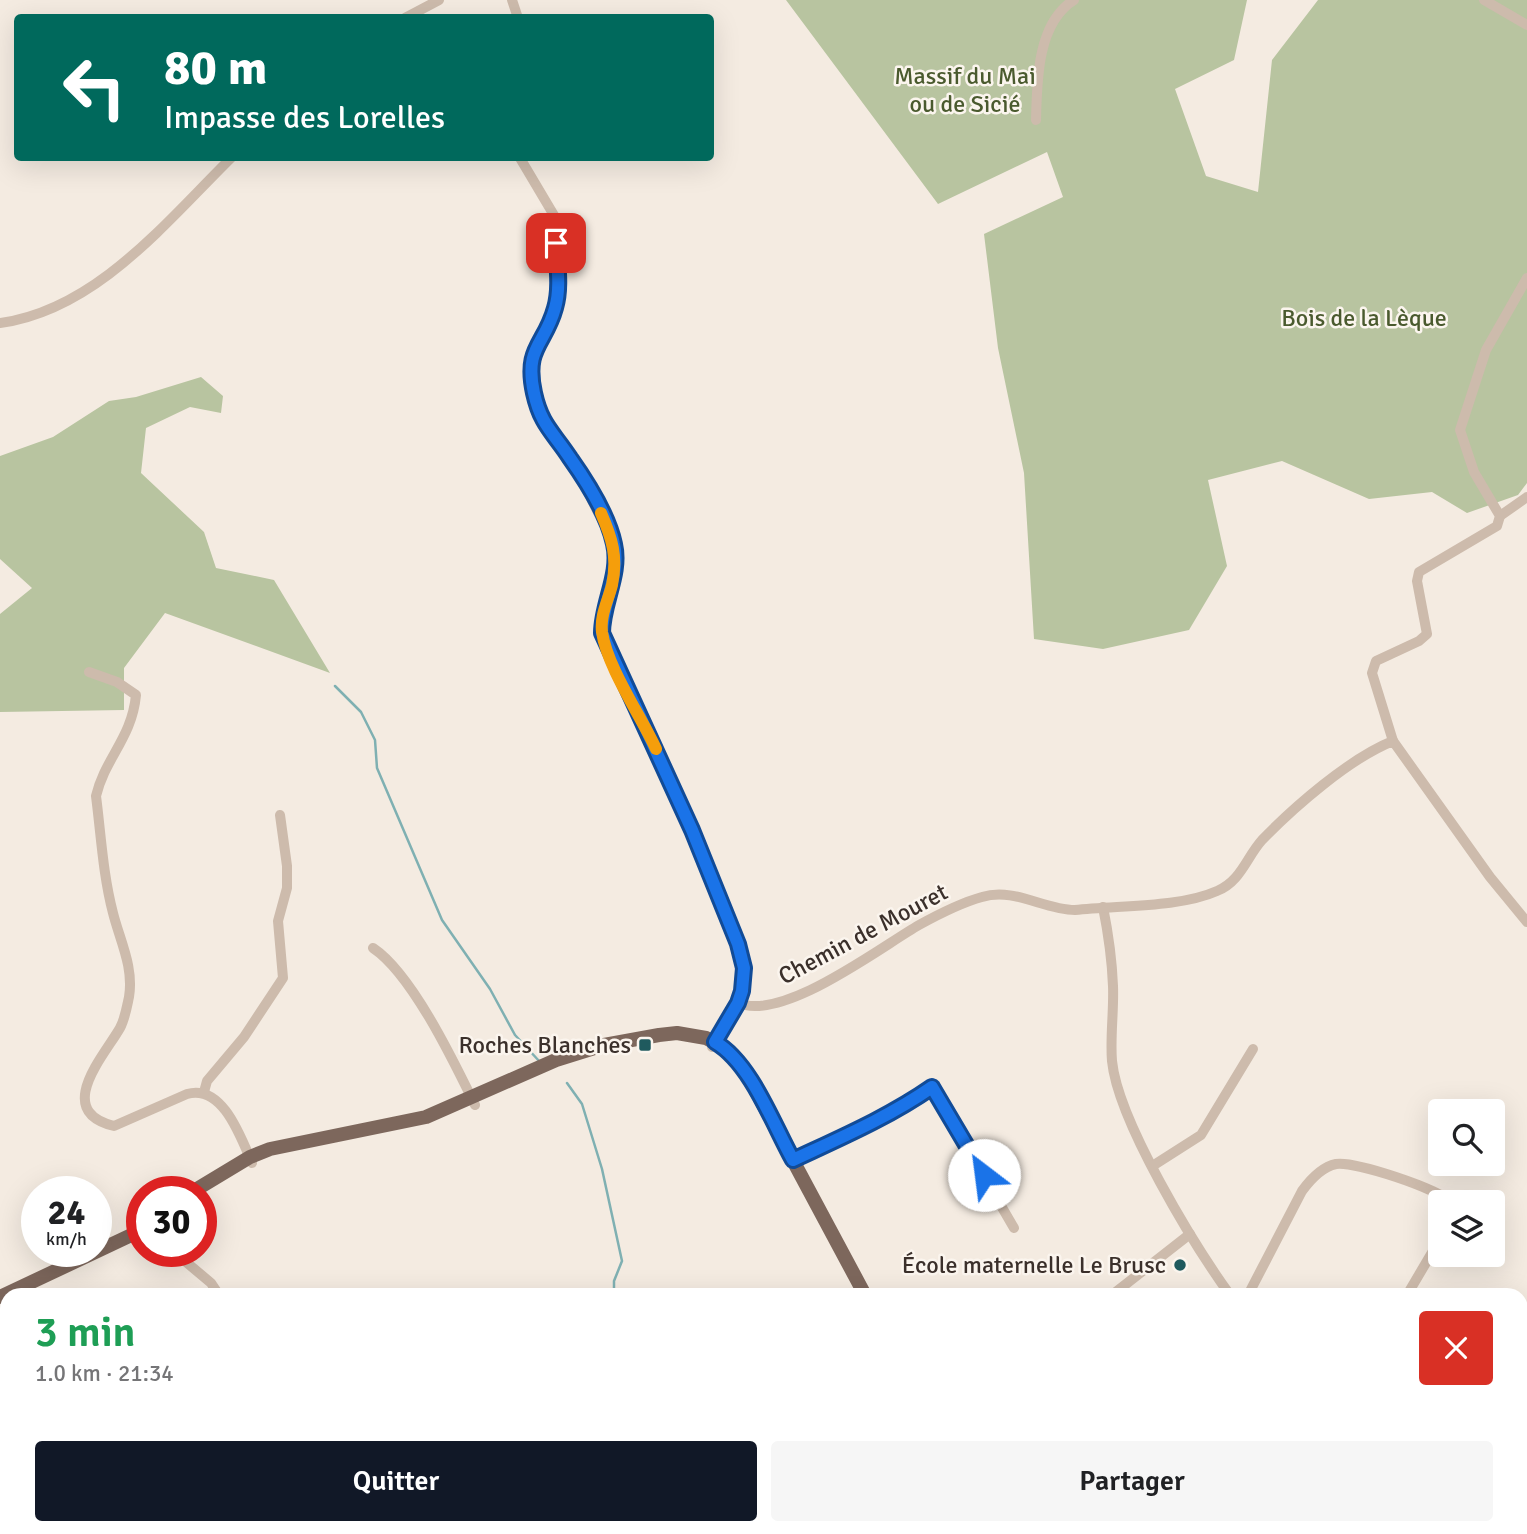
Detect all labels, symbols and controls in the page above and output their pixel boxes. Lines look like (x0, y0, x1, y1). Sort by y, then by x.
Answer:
text: 80 m (164, 38, 267, 98)
icon: left (49, 42, 140, 133)
park label: Massif du Mai ou de Sicié (894, 61, 1036, 119)
text: Impasse des Lorelles (164, 98, 445, 137)
pin (526, 213, 586, 273)
icon: arrive (537, 224, 575, 262)
park label: Bois de la Lèque (1281, 303, 1447, 333)
street label: Chemin de Mouret (773, 877, 953, 991)
place label: Roches Blanches (458, 1030, 631, 1060)
marker: Roches Blanches (637, 1037, 653, 1053)
map controls (1428, 1099, 1505, 1267)
button: search (1428, 1099, 1505, 1176)
position arrow (947, 1138, 1021, 1212)
speed limit sign: 30 (126, 1176, 217, 1267)
button: layers (1428, 1190, 1505, 1267)
text: 24 (48, 1191, 85, 1234)
text: km/h (46, 1228, 87, 1250)
place label: École maternelle Le Brusc (902, 1250, 1166, 1280)
marker: École maternelle Le Brusc (1172, 1257, 1188, 1273)
text: 3 min (35, 1307, 136, 1358)
button: close (1419, 1311, 1493, 1385)
text: 1.0 km · 21:34 (35, 1359, 174, 1388)
button: Quitter (35, 1441, 757, 1521)
button: Partager (771, 1441, 1493, 1521)

